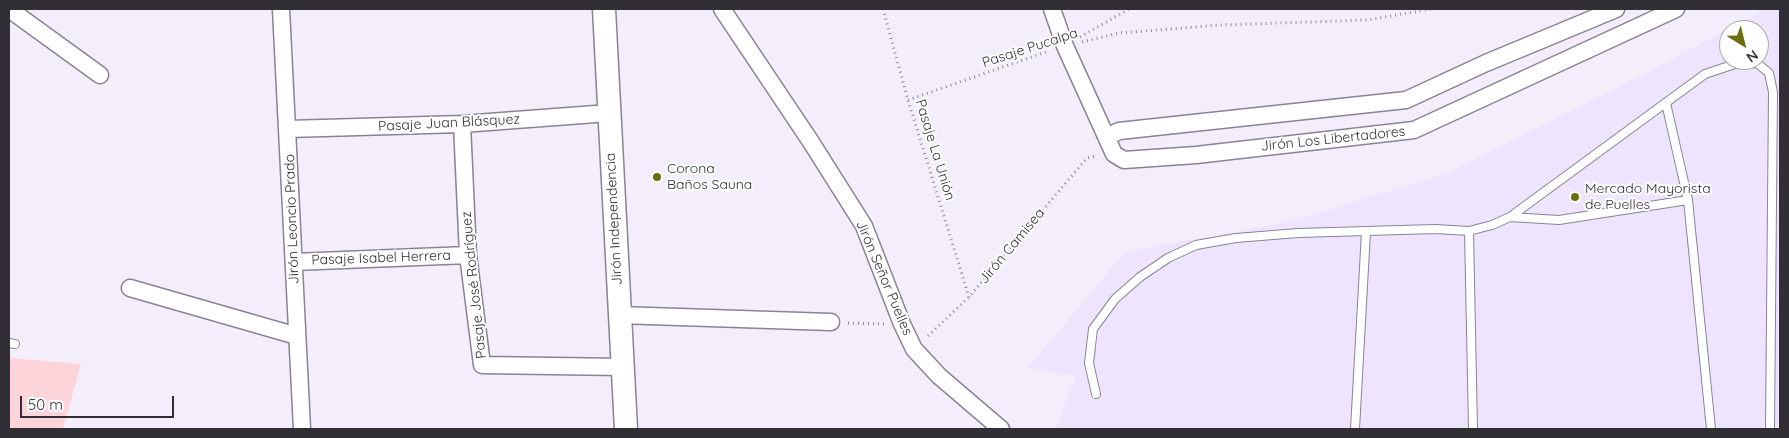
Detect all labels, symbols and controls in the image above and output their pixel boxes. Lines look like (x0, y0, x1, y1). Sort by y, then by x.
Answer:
north arrow (1719, 20, 1769, 70)
street label: Pasaje Pucalpa (980, 25, 1080, 71)
text: N (1743, 46, 1762, 67)
street label: Pasaje La Unión (912, 97, 958, 203)
street label: Pasaje Juan Blásquez (378, 111, 520, 135)
street label: Jirón Los Libertadores (1260, 123, 1406, 155)
street label: Jirón Independencia (602, 152, 626, 286)
street label: Jirón Leoncio Prado (281, 154, 303, 284)
place label: Corona Baños Sauna (667, 161, 752, 193)
marker: Corona Baños Sauna (651, 171, 663, 183)
place label: Mercado Mayorista de Puelles (1585, 181, 1711, 213)
marker: Mercado Mayorista de Puelles (1569, 191, 1581, 203)
street label: Jirón Camisea (976, 205, 1048, 287)
street label: Pasaje José Rodríguez (458, 211, 490, 359)
street label: Jirón Señor Puelles (852, 218, 916, 338)
street label: Pasaje Isabel Herrera (311, 247, 451, 269)
scale bar (22, 386, 176, 418)
text: 50 m (28, 395, 63, 414)

